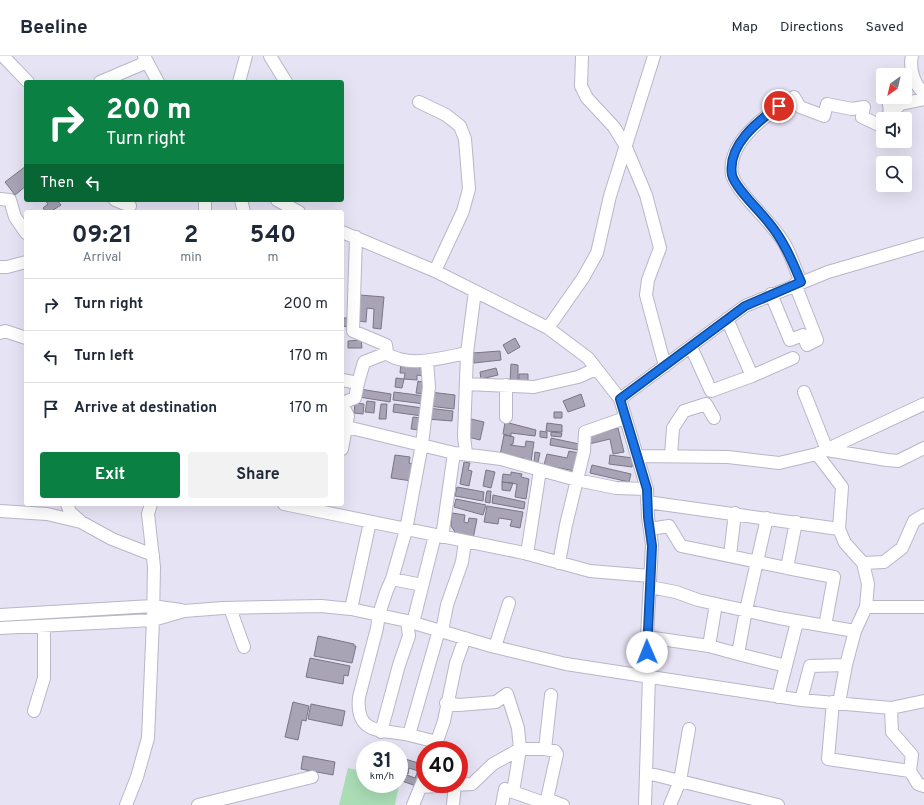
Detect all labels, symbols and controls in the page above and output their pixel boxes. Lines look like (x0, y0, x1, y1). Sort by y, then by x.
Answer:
text: Beeline (20, 16, 88, 40)
text: Map (732, 19, 758, 36)
text: Directions (780, 19, 844, 36)
text: Saved (866, 19, 904, 36)
north arrow (876, 68, 912, 104)
map controls (876, 68, 912, 192)
pin (762, 89, 796, 123)
text: 200 m (106, 93, 192, 129)
icon: arrive (768, 95, 790, 117)
icon: right (40, 96, 92, 148)
button: sound (876, 112, 912, 148)
text: Turn right (106, 128, 186, 151)
button: search (876, 156, 912, 192)
icon: left (82, 172, 104, 194)
text: Then (40, 174, 74, 193)
text: 09:21 (72, 221, 132, 251)
text: 2 (184, 221, 198, 251)
text: 540 (250, 221, 296, 251)
text: Arrival (83, 250, 122, 266)
text: min (180, 250, 202, 266)
text: m (267, 250, 278, 266)
icon: right (40, 294, 62, 316)
text: Turn right (74, 295, 143, 314)
text: 200 m (283, 295, 328, 314)
icon: left (40, 346, 62, 368)
text: Turn left (74, 347, 134, 366)
text: 170 m (289, 347, 328, 366)
icon: arrive (40, 398, 62, 420)
text: Arrive at destination (74, 399, 217, 418)
text: 170 m (289, 399, 328, 418)
button: Exit (40, 452, 180, 498)
button: Share (188, 452, 328, 498)
position arrow (626, 631, 668, 673)
speed limit sign: 40 (416, 741, 468, 793)
text: 31 (372, 749, 392, 775)
text: km/h (370, 770, 394, 783)

